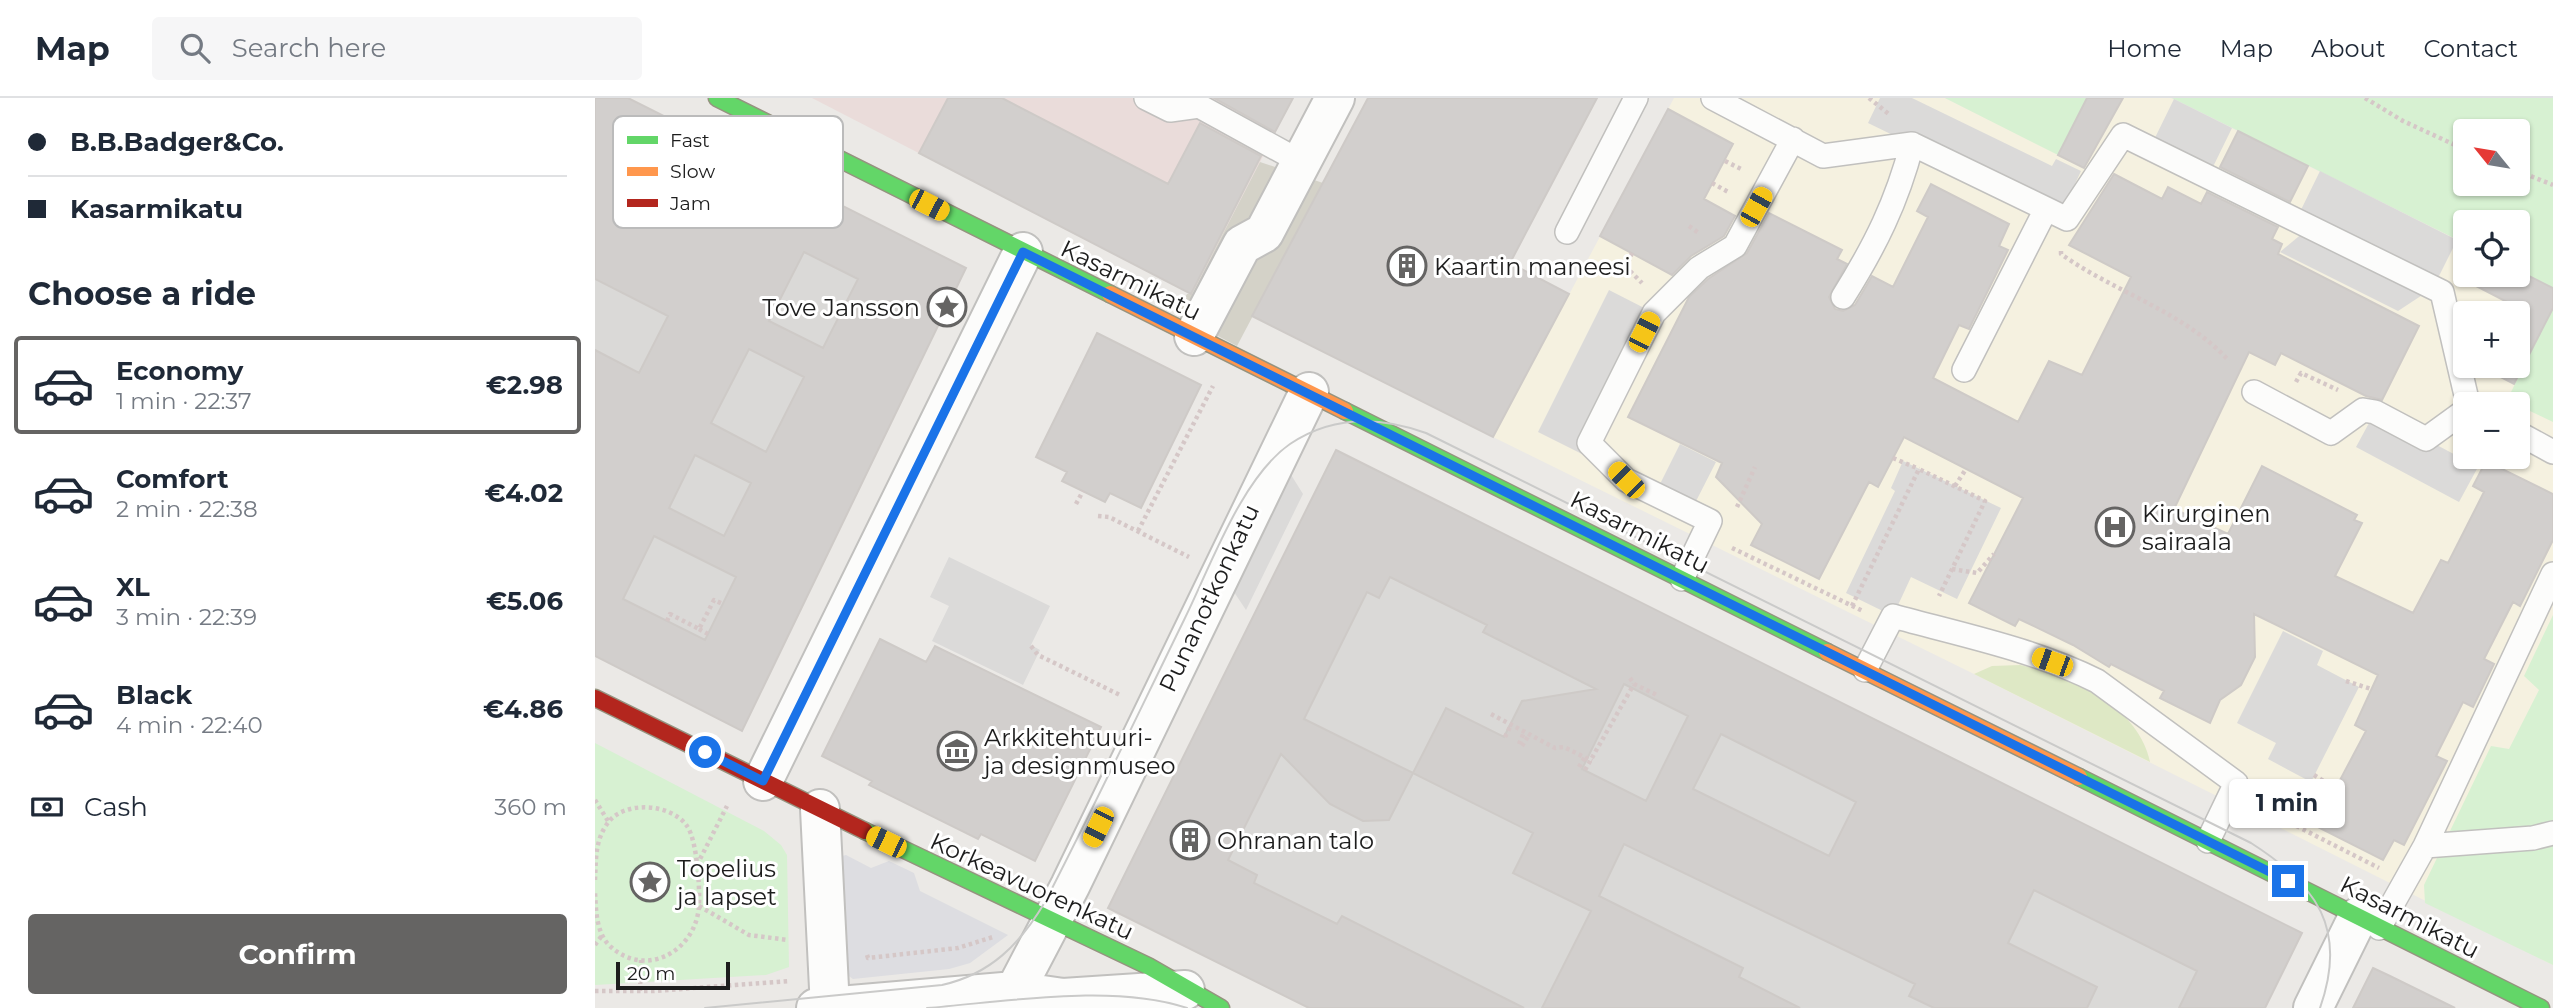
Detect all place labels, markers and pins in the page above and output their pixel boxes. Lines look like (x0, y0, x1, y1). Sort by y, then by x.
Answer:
building icon: Kaartin maneesi (1386, 245, 1428, 287)
place label: Kaartin maneesi (1434, 252, 1631, 281)
place icon: Tove Jansson (926, 286, 968, 328)
place label: Tove Jansson (762, 293, 920, 322)
place label: Kirurginen sairaala (2142, 499, 2270, 556)
hospital icon: Kirurginen sairaala (2094, 506, 2136, 548)
place label: Arkkitehtuuri- ja designmuseo (981, 723, 1175, 780)
museum icon: Arkkitehtuuri- ja designmuseo (936, 730, 978, 772)
building icon: Ohranan talo (1169, 819, 1211, 861)
place label: Ohranan talo (1217, 826, 1374, 855)
place label: Topelius ja lapset (674, 854, 777, 911)
place icon: Topelius ja lapset (629, 861, 671, 903)

